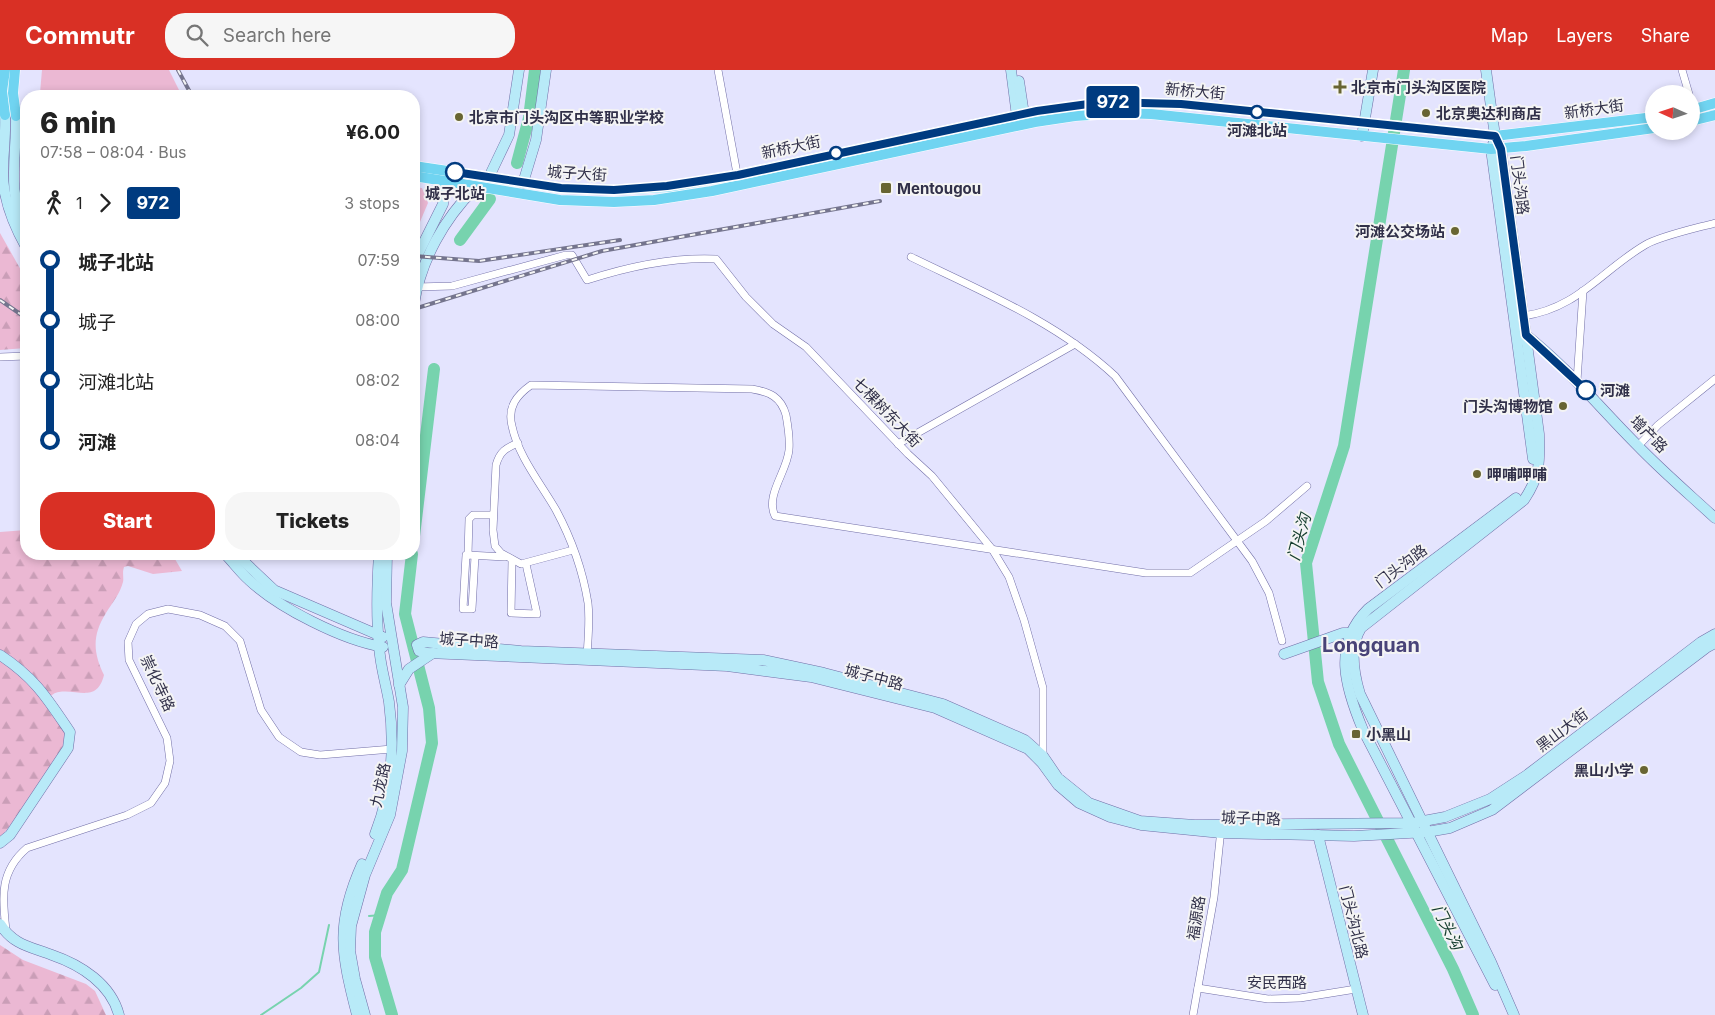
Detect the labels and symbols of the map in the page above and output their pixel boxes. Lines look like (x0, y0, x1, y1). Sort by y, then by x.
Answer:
place label: 北京市门头沟区医院 (1351, 78, 1486, 97)
street label: 新桥大街 (1164, 79, 1226, 103)
marker: 北京市门头沟区医院 (1333, 80, 1347, 94)
north arrow (1645, 85, 1700, 140)
line badge: 972 (1084, 86, 1142, 118)
street label: 新桥大街 (1563, 95, 1625, 123)
place label: 北京奥达利商店 (1436, 104, 1541, 123)
marker: 河滩北站 (1250, 105, 1264, 119)
marker: 北京奥达利商店 (1420, 107, 1432, 119)
place label: 北京市门头沟区中等职业学校 (469, 108, 664, 127)
marker: 北京市门头沟区中等职业学校 (453, 111, 465, 123)
place label: 河滩北站 (1227, 121, 1287, 140)
street label: 新桥大街 (760, 131, 822, 163)
unlabelled marker (829, 146, 843, 160)
street label: 门头沟路 (1507, 154, 1533, 216)
street label: 城子大街 (546, 161, 608, 185)
marker: 城子北站 (445, 162, 465, 182)
place label: Mentougou (897, 179, 981, 198)
marker: Mentougou (879, 181, 893, 195)
place label: 城子北站 (425, 184, 485, 203)
place label: 河滩公交场站 (1355, 222, 1445, 241)
marker: 河滩公交场站 (1449, 225, 1461, 237)
street label: 七棵树东大街 (849, 373, 925, 451)
marker: 河滩 (1576, 380, 1596, 400)
place label: 河滩 (1600, 381, 1630, 400)
place label: 门头沟博物馆 (1463, 397, 1553, 416)
marker: 门头沟博物馆 (1557, 400, 1569, 412)
street label: 增产路 (1626, 411, 1672, 457)
place label: 呷哺呷哺 (1487, 465, 1547, 484)
marker: 呷哺呷哺 (1471, 468, 1483, 480)
water label: 门头沟 (1283, 509, 1315, 563)
street label: 门头沟路 (1371, 540, 1431, 592)
street label: 城子中路 (438, 628, 500, 652)
district label: Longquan (1322, 633, 1420, 657)
street label: 崇化寺路 (137, 652, 179, 714)
street label: 城子中路 (843, 660, 905, 694)
street label: 黑山大街 (1532, 704, 1592, 756)
place label: 小黑山 (1366, 725, 1411, 744)
marker: 小黑山 (1350, 728, 1362, 740)
street label: 九龙路 (366, 761, 394, 809)
place label: 黑山小学 (1574, 761, 1634, 780)
marker: 黑山小学 (1638, 764, 1650, 776)
street label: 城子中路 (1221, 807, 1281, 829)
street label: 门头沟北路 (1336, 883, 1372, 961)
street label: 福源路 (1183, 894, 1209, 942)
water label: 门头沟 (1428, 901, 1468, 955)
street label: 安民西路 (1247, 973, 1307, 992)

